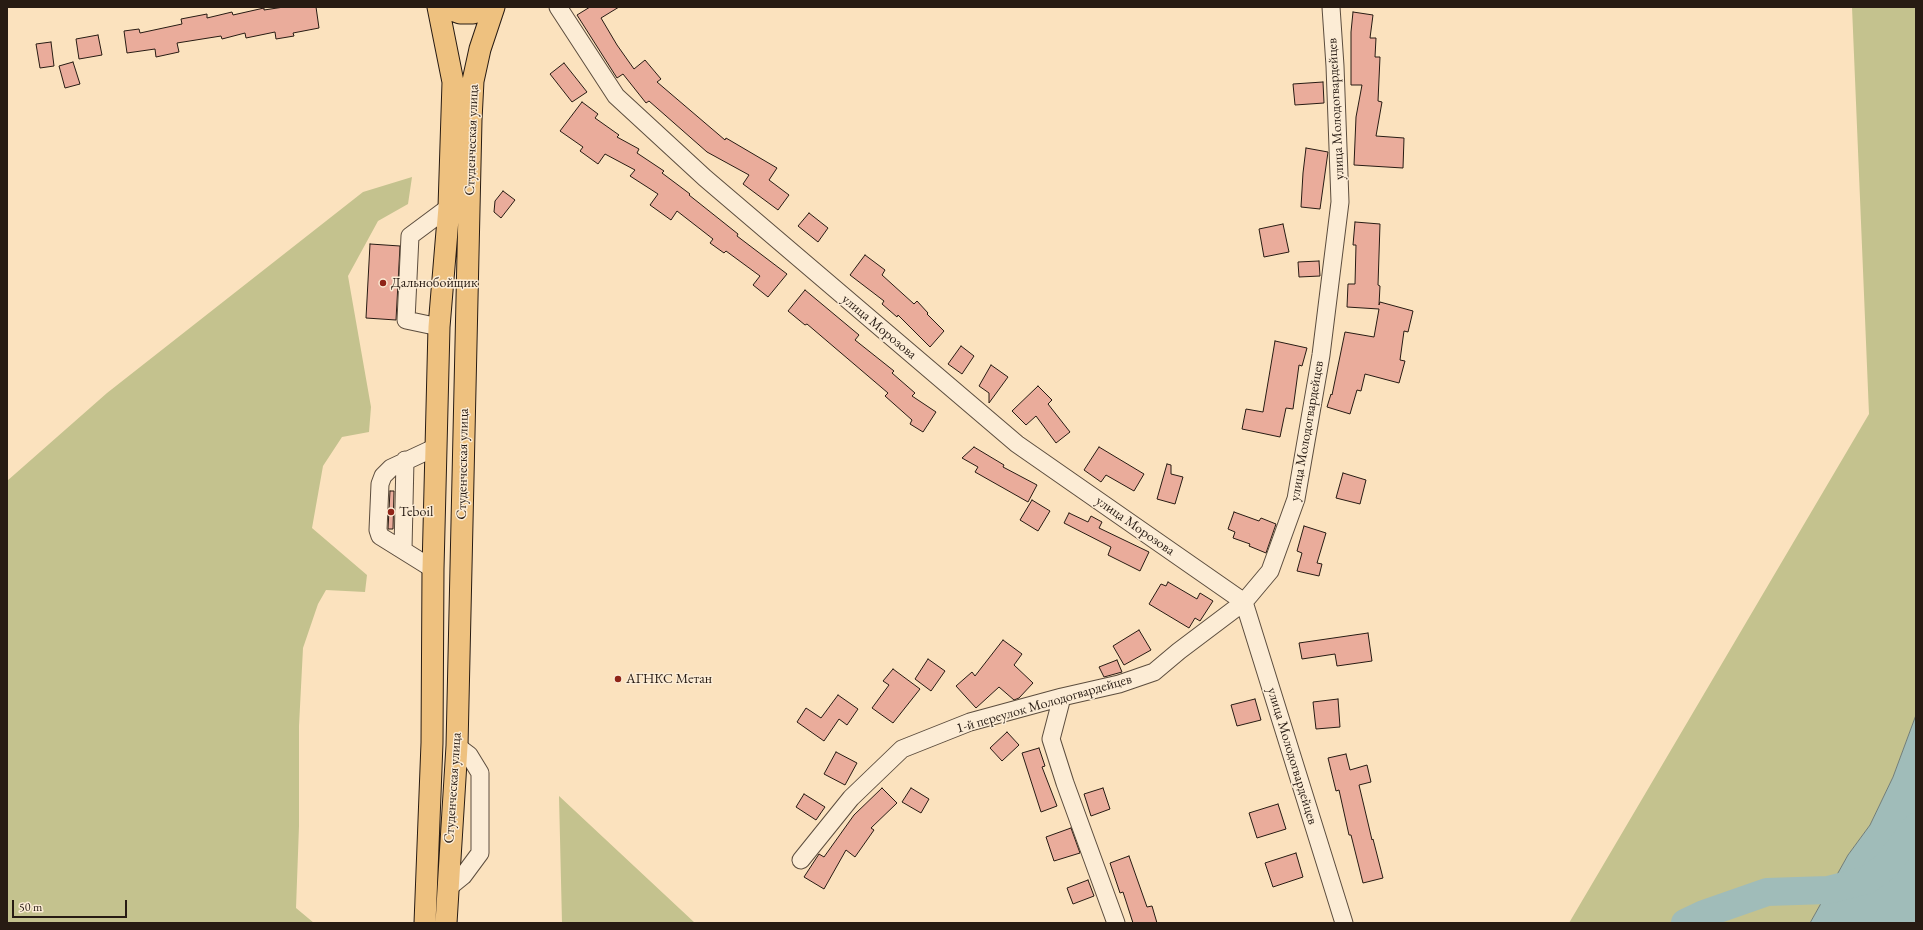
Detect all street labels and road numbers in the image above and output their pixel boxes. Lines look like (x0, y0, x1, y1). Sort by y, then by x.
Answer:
street label: улица Молодогвардейцев (1324, 38, 1348, 180)
street label: Студенческая улица (462, 84, 482, 196)
street label: улица Морозова (838, 291, 920, 363)
street label: улица Молодогвардейцев (1286, 360, 1328, 502)
street label: Студенческая улица (454, 408, 472, 520)
street label: улица Морозова (1092, 493, 1178, 559)
street label: 1-й переулок Молодогвардейцев (954, 671, 1134, 737)
street label: улица Молодогвардейцев (1263, 686, 1321, 826)
street label: Студенческая улица (441, 732, 465, 844)

